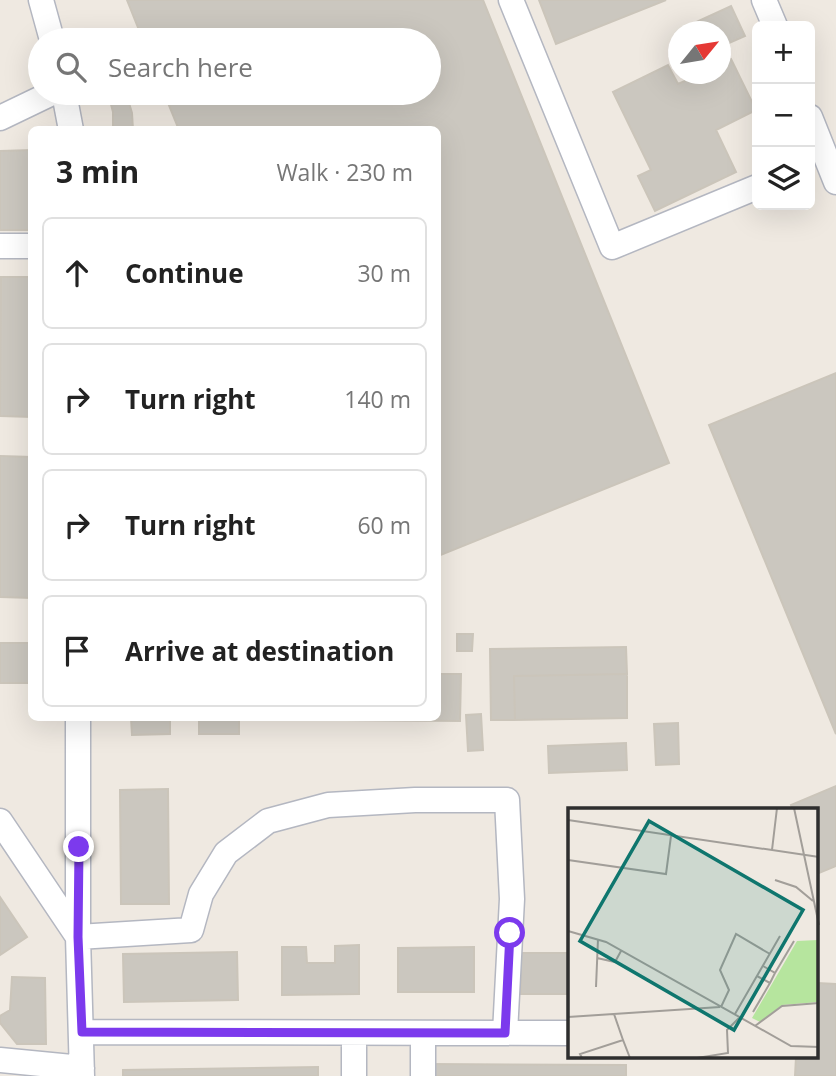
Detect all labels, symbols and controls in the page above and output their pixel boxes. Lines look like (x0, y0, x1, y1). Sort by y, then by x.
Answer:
north arrow (668, 21, 731, 84)
map controls (752, 21, 815, 210)
button: + (752, 21, 815, 84)
search box (28, 28, 441, 105)
icon: search (52, 48, 90, 86)
text: Search here (108, 49, 253, 85)
button: − (752, 84, 815, 147)
button: layers (752, 147, 815, 210)
text: 3 min (56, 151, 139, 192)
text: Walk · 230 m (276, 156, 413, 188)
icon: ahead (58, 254, 96, 292)
text: Continue (125, 255, 244, 291)
text: 30 m (357, 257, 411, 289)
icon: right (58, 380, 96, 418)
text: Turn right (125, 381, 256, 417)
text: 140 m (344, 383, 411, 415)
icon: right (58, 506, 96, 544)
text: Turn right (125, 507, 256, 543)
text: 60 m (357, 509, 411, 541)
icon: arrive (58, 632, 96, 670)
text: Arrive at destination (125, 633, 394, 669)
inset map (568, 808, 818, 1058)
route end (63, 831, 94, 862)
route start (494, 917, 525, 948)

